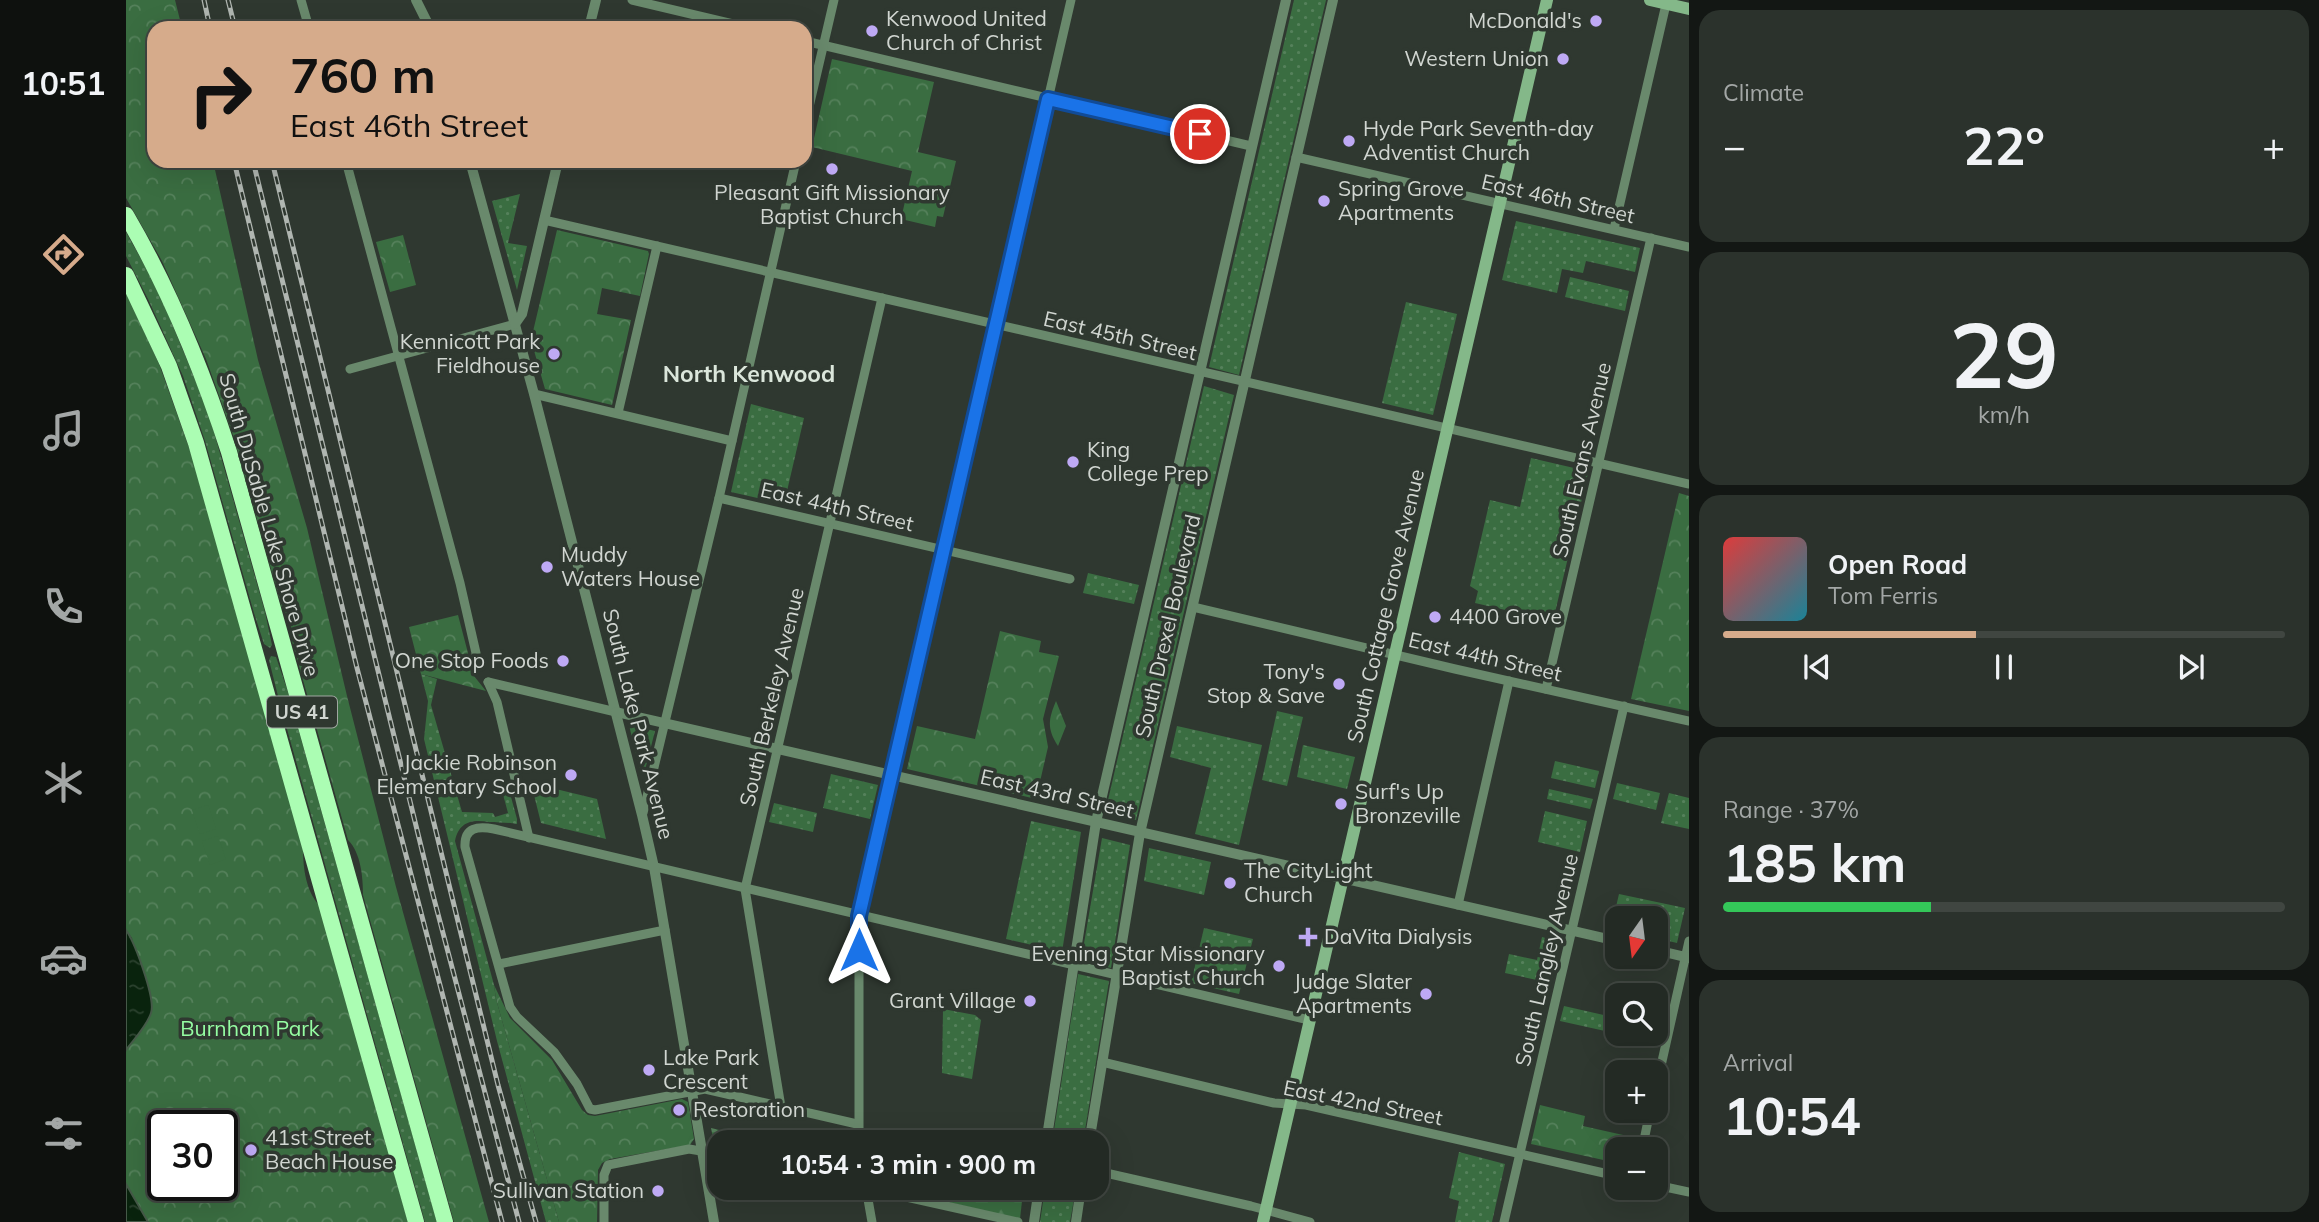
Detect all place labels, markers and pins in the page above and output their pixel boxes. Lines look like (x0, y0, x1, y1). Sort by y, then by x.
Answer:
place label: Kenwood United Church of Christ (886, 5, 1047, 55)
place label: McDonald's (1468, 7, 1582, 33)
marker: McDonald's (1588, 13, 1604, 29)
marker: Kenwood United Church of Christ (864, 23, 880, 39)
place label: Western Union (1404, 45, 1549, 71)
marker: Western Union (1555, 51, 1571, 67)
pin (1170, 104, 1230, 164)
place label: Hyde Park Seventh-day Adventist Church (1363, 115, 1594, 165)
marker: Hyde Park Seventh-day Adventist Church (1341, 133, 1357, 149)
marker: Pleasant Gift Missionary Baptist Church (824, 161, 840, 177)
place label: Spring Grove Apartments (1338, 175, 1464, 225)
place label: Pleasant Gift Missionary Baptist Church (714, 179, 950, 229)
marker: Spring Grove Apartments (1316, 193, 1332, 209)
place label: Kennicott Park Fieldhouse (400, 328, 540, 378)
marker: Kennicott Park Fieldhouse (546, 346, 562, 362)
place label: King College Prep (1087, 436, 1209, 486)
marker: King College Prep (1065, 454, 1081, 470)
place label: Muddy Waters House (561, 541, 700, 591)
marker: Muddy Waters House (539, 559, 555, 575)
place label: 4400 Grove (1449, 603, 1562, 629)
marker: 4400 Grove (1427, 609, 1443, 625)
place label: One Stop Foods (395, 647, 549, 673)
marker: One Stop Foods (555, 653, 571, 669)
place label: Tony's Stop & Save (1207, 658, 1325, 708)
marker: Tony's Stop & Save (1331, 676, 1347, 692)
place label: Jackie Robinson Elementary School (376, 749, 557, 799)
marker: Jackie Robinson Elementary School (563, 767, 579, 783)
place label: Surf's Up Bronzeville (1355, 778, 1461, 828)
marker: Surf's Up Bronzeville (1333, 796, 1349, 812)
place label: The CityLight Church (1244, 857, 1373, 907)
marker: The CityLight Church (1222, 875, 1238, 891)
place label: DaVita Dialysis (1324, 923, 1472, 949)
marker: DaVita Dialysis (1298, 927, 1318, 947)
place label: Evening Star Missionary Baptist Church (1031, 940, 1265, 990)
marker: Evening Star Missionary Baptist Church (1271, 958, 1287, 974)
place label: Judge Slater Apartments (1294, 968, 1412, 1018)
marker: Judge Slater Apartments (1418, 986, 1434, 1002)
place label: Grant Village (889, 987, 1016, 1013)
marker: Grant Village (1022, 993, 1038, 1009)
place label: Lake Park Crescent (663, 1044, 759, 1094)
marker: Lake Park Crescent (641, 1062, 657, 1078)
place label: Restoration (693, 1096, 805, 1122)
marker: Restoration (671, 1102, 687, 1118)
place label: 41st Street Beach House (265, 1124, 394, 1174)
marker: 41st Street Beach House (243, 1142, 259, 1158)
place label: Sullivan Station (493, 1177, 644, 1203)
marker: Sullivan Station (650, 1183, 666, 1199)

